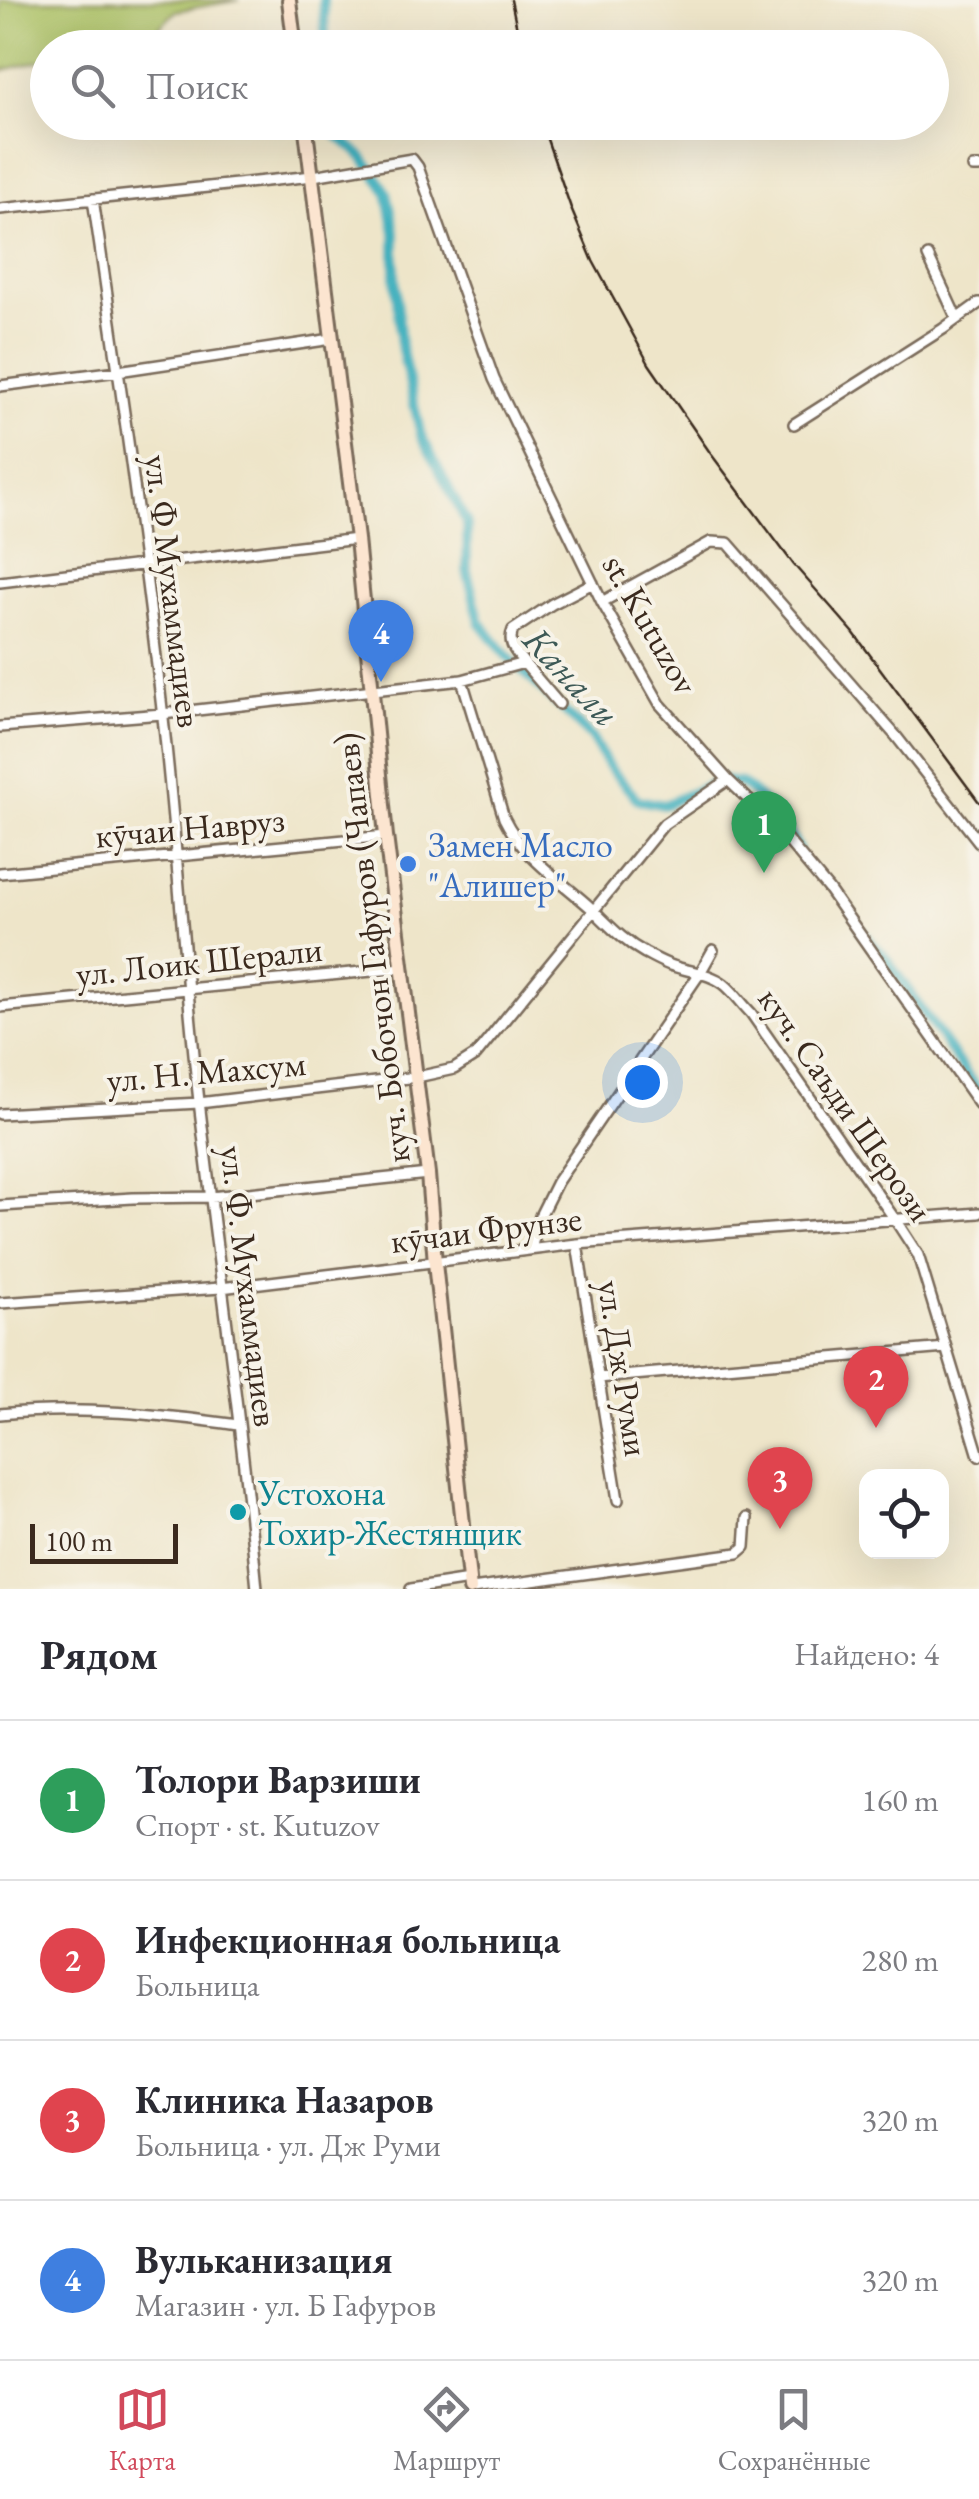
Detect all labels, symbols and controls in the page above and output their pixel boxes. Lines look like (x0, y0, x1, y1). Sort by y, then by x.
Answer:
search box (30, 30, 949, 140)
icon: search (65, 58, 120, 113)
text: Поиск (145, 61, 248, 110)
street label: ул. Ф Мухаммадиев (134, 452, 213, 730)
street label: st. Kutuzov (593, 546, 709, 703)
pin: 4 (348, 600, 414, 682)
water label: Канали (512, 615, 631, 737)
street label: куч. Бобочон Гафуров (Чапаев) (322, 730, 421, 1166)
pin: 1 (732, 790, 796, 873)
street label: кӯчаи Навруз (93, 796, 287, 859)
place label: Замен Масло "Алишер" (428, 822, 613, 908)
marker: Замен Масло "Алишер" (397, 853, 419, 875)
street label: ул. Лоик Шерали (74, 926, 324, 997)
street label: куч. Саъди Шерози (748, 978, 944, 1230)
street label: ул. Н. Махсум (105, 1040, 308, 1103)
your location (617, 1057, 668, 1108)
street label: ул. Ф. Мухаммадиев (209, 1143, 290, 1429)
street label: кӯчаи Фрунзе (388, 1195, 584, 1264)
street label: ул. Дж Руми (587, 1277, 660, 1459)
pin: 2 (844, 1346, 908, 1428)
pin: 3 (748, 1446, 812, 1529)
map controls (859, 1469, 949, 1559)
button: locate (859, 1469, 949, 1559)
place label: Устохона Тохир-Жестянщик (257, 1470, 522, 1556)
marker: Устохона Тохир-Жестянщик (227, 1501, 249, 1523)
scale bar (30, 1519, 178, 1564)
text: 100 m (45, 1523, 113, 1559)
text: Рядом (40, 1627, 158, 1682)
text: Найдено: 4 (794, 1633, 939, 1675)
text: Толори Варзиши (135, 1755, 421, 1804)
text: 1 (64, 1779, 81, 1821)
text: 160 m (862, 1779, 939, 1821)
text: Спорт · st. Kutuzov (135, 1804, 380, 1846)
text: Инфекционная больница (135, 1915, 560, 1964)
text: 2 (64, 1939, 81, 1981)
text: 280 m (862, 1939, 939, 1981)
text: Больница (135, 1964, 259, 2006)
text: Клиника Назаров (135, 2075, 434, 2124)
text: 3 (64, 2099, 81, 2141)
text: 320 m (862, 2099, 939, 2141)
text: Больница · ул. Дж Руми (135, 2124, 441, 2166)
text: Вульканизация (135, 2235, 393, 2284)
text: 4 (64, 2259, 81, 2301)
text: 320 m (862, 2259, 939, 2301)
text: Магазин · ул. Б Гафуров (135, 2284, 436, 2326)
tab: Карта (109, 2382, 176, 2478)
tab: Маршрут (393, 2382, 500, 2478)
tab: Сохранённые (718, 2382, 870, 2478)

